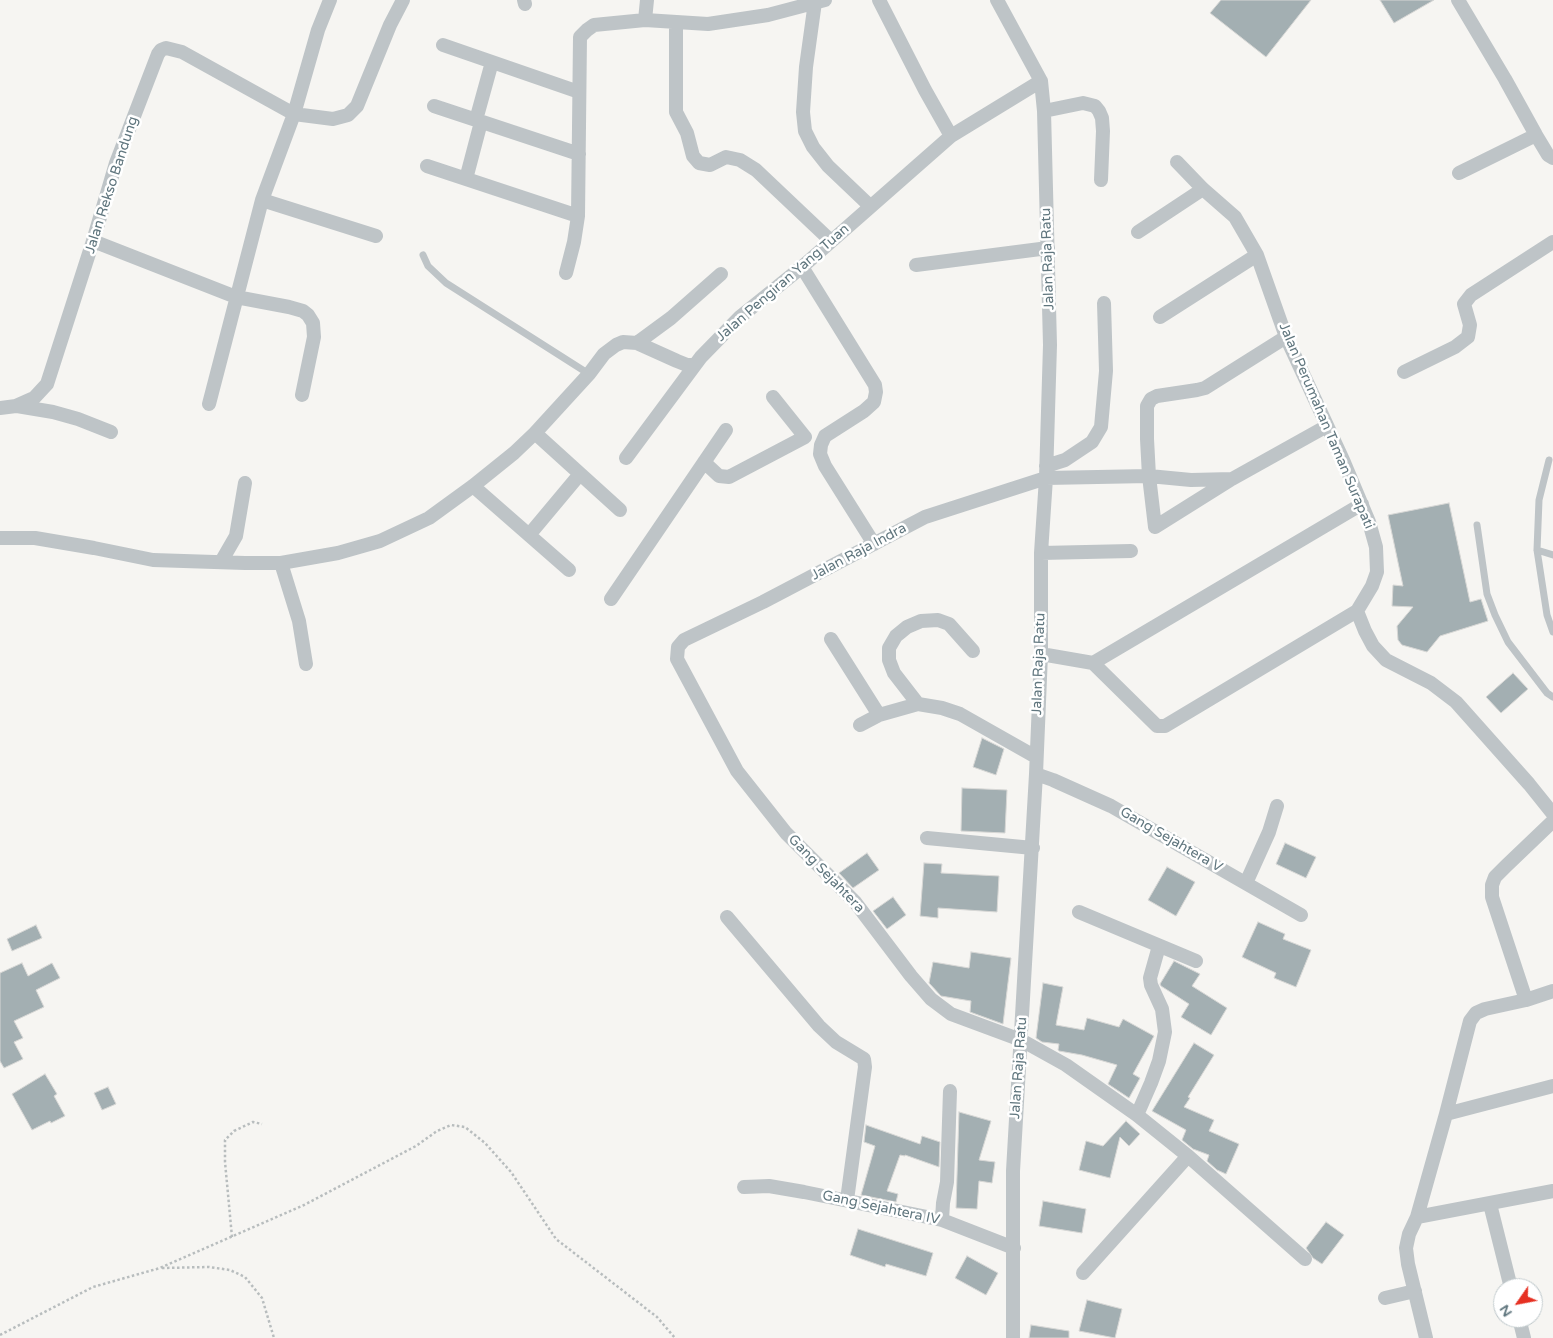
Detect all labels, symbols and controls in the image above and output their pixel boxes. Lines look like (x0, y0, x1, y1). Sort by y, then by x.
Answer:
street label: Jalan Rekso Bandung (82, 114, 142, 256)
street label: Jalan Raja Ratu (1038, 208, 1058, 310)
street label: Jalan Pengiran Yang Tuan (713, 221, 853, 345)
street label: Jalan Perumahan Taman Surapati (1275, 321, 1377, 531)
street label: Jalan Raja Indra (809, 520, 909, 584)
street label: Jalan Raja Ratu (1029, 613, 1049, 715)
street label: Gang Sejahtera V (1117, 804, 1225, 876)
street label: Gang Sejahtera (784, 831, 868, 917)
street label: Jalan Raja Ratu (1007, 1016, 1031, 1120)
street label: Gang Sejahtera IV (821, 1187, 941, 1229)
north arrow (1493, 1278, 1543, 1328)
text: N (1496, 1302, 1516, 1320)

